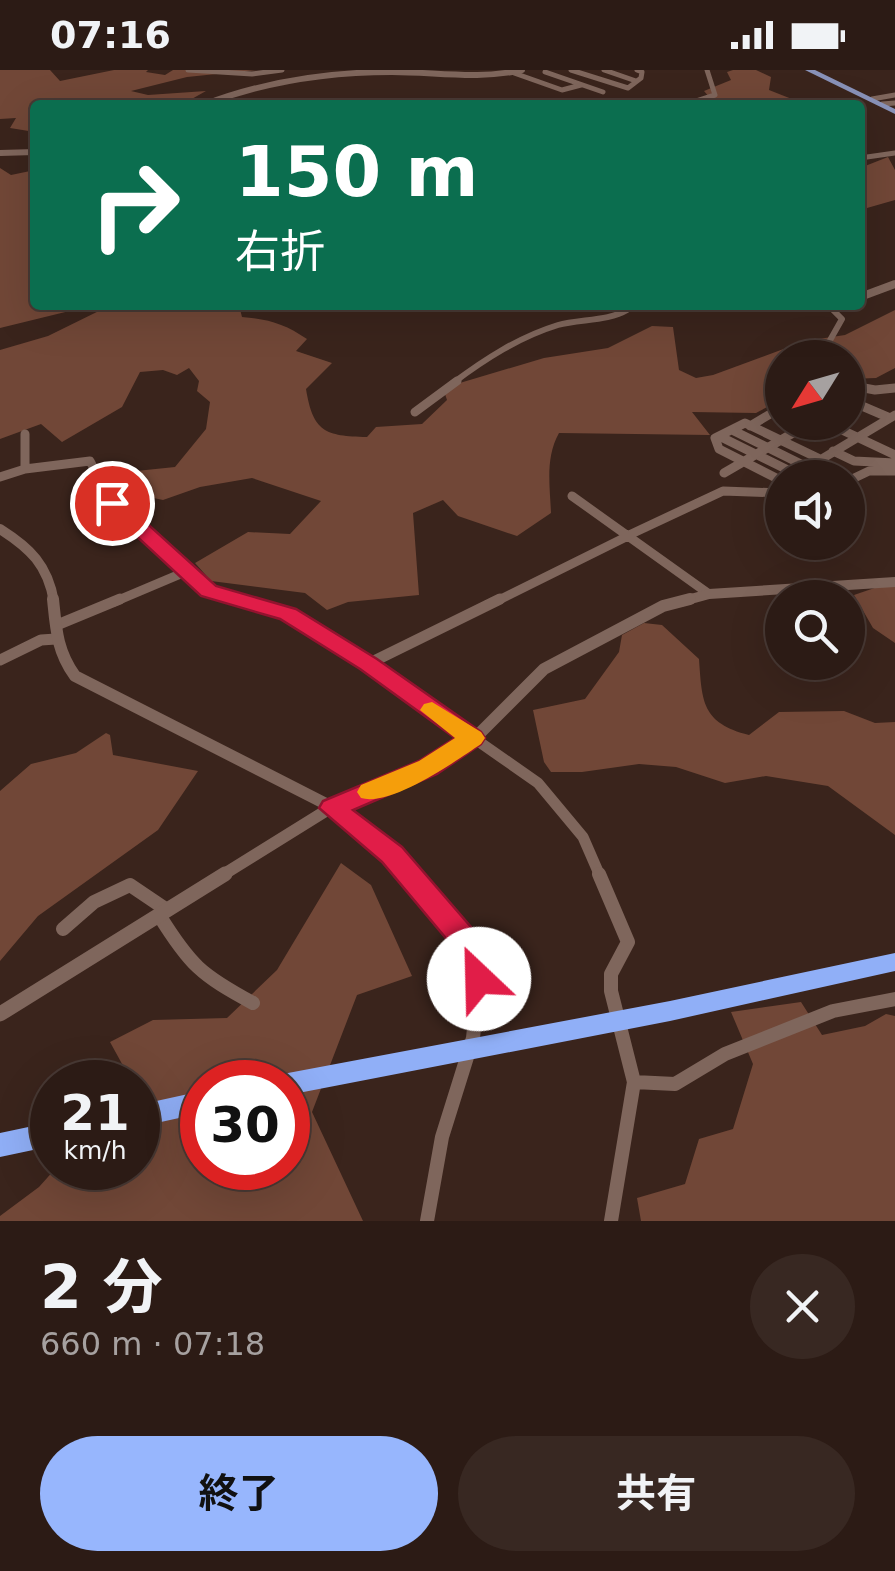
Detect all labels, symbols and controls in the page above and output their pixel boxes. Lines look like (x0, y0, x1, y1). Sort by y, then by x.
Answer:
text: 07:16 (50, 13, 171, 57)
text: 150 m (235, 131, 478, 213)
icon: right (70, 140, 200, 270)
text: 右折 (235, 225, 325, 278)
north arrow (765, 340, 865, 440)
map controls (765, 340, 865, 680)
button: sound (765, 460, 865, 560)
pin (70, 461, 155, 546)
icon: arrive (85, 476, 140, 531)
button: search (765, 580, 865, 680)
position arrow (427, 927, 531, 1031)
speed limit sign: 30 (180, 1060, 310, 1190)
text: 21 (60, 1084, 130, 1142)
text: km/h (63, 1136, 127, 1165)
text: 2 分 (40, 1252, 163, 1322)
button: close (750, 1254, 855, 1359)
text: 660 m · 07:18 (40, 1325, 265, 1363)
button: 終了 (40, 1436, 438, 1551)
button: 共有 (458, 1436, 855, 1551)

